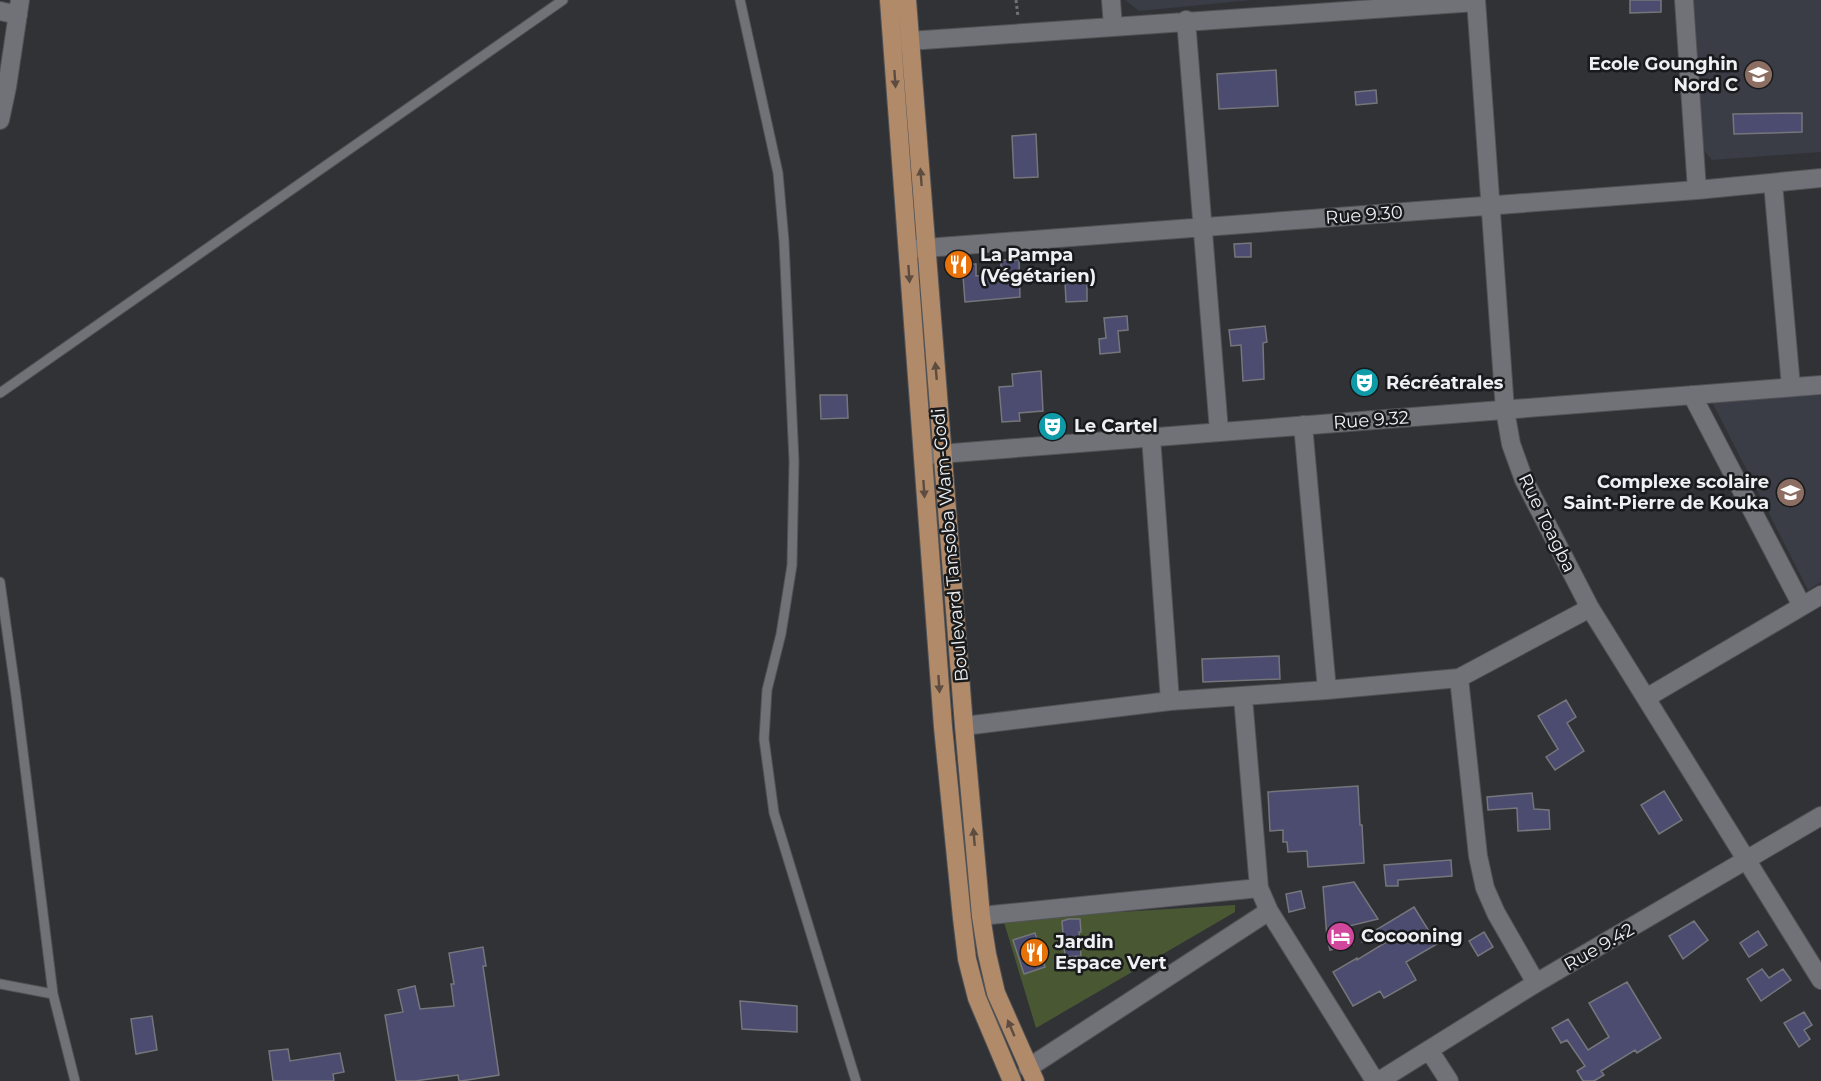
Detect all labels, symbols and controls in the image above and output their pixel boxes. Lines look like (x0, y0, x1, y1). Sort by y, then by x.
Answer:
place label: Ecole Gounghin Nord C (1588, 53, 1738, 96)
school or university icon: Ecole Gounghin Nord C (1743, 58, 1775, 90)
one-way arrow (890, 70, 900, 89)
one-way arrow (916, 167, 925, 186)
street label: Rue 9.30 (1325, 201, 1403, 229)
place label: La Pampa (Végétarien) (980, 244, 1096, 287)
restaurant icon: La Pampa (Végétarien) (943, 249, 975, 281)
one-way arrow (904, 264, 914, 283)
one-way arrow (931, 361, 941, 380)
theatre icon: Récréatrales (1349, 367, 1381, 399)
place label: Récréatrales (1386, 372, 1504, 394)
street label: Rue 9.32 (1332, 406, 1410, 434)
street label: Boulevard Tansoba Wam-Godi (927, 407, 973, 683)
theatre icon: Le Cartel (1037, 410, 1069, 442)
place label: Le Cartel (1074, 415, 1158, 437)
street label: Rue Toagba (1514, 470, 1580, 576)
place label: Complexe scolaire Saint-Pierre de Kouka (1564, 471, 1769, 514)
school or university icon: Complexe scolaire Saint-Pierre de Kouka (1774, 476, 1806, 508)
one-way arrow (920, 480, 929, 499)
one-way arrow (935, 674, 944, 693)
one-way arrow (969, 828, 979, 847)
street label: Rue 9.42 (1560, 918, 1638, 976)
hotel icon: Cocooning (1324, 920, 1356, 952)
place label: Cocooning (1361, 925, 1463, 947)
place label: Jardin Espace Vert (1054, 931, 1167, 974)
restaurant icon: Jardin Espace Vert (1018, 936, 1050, 968)
one-way arrow (1006, 1018, 1016, 1036)

